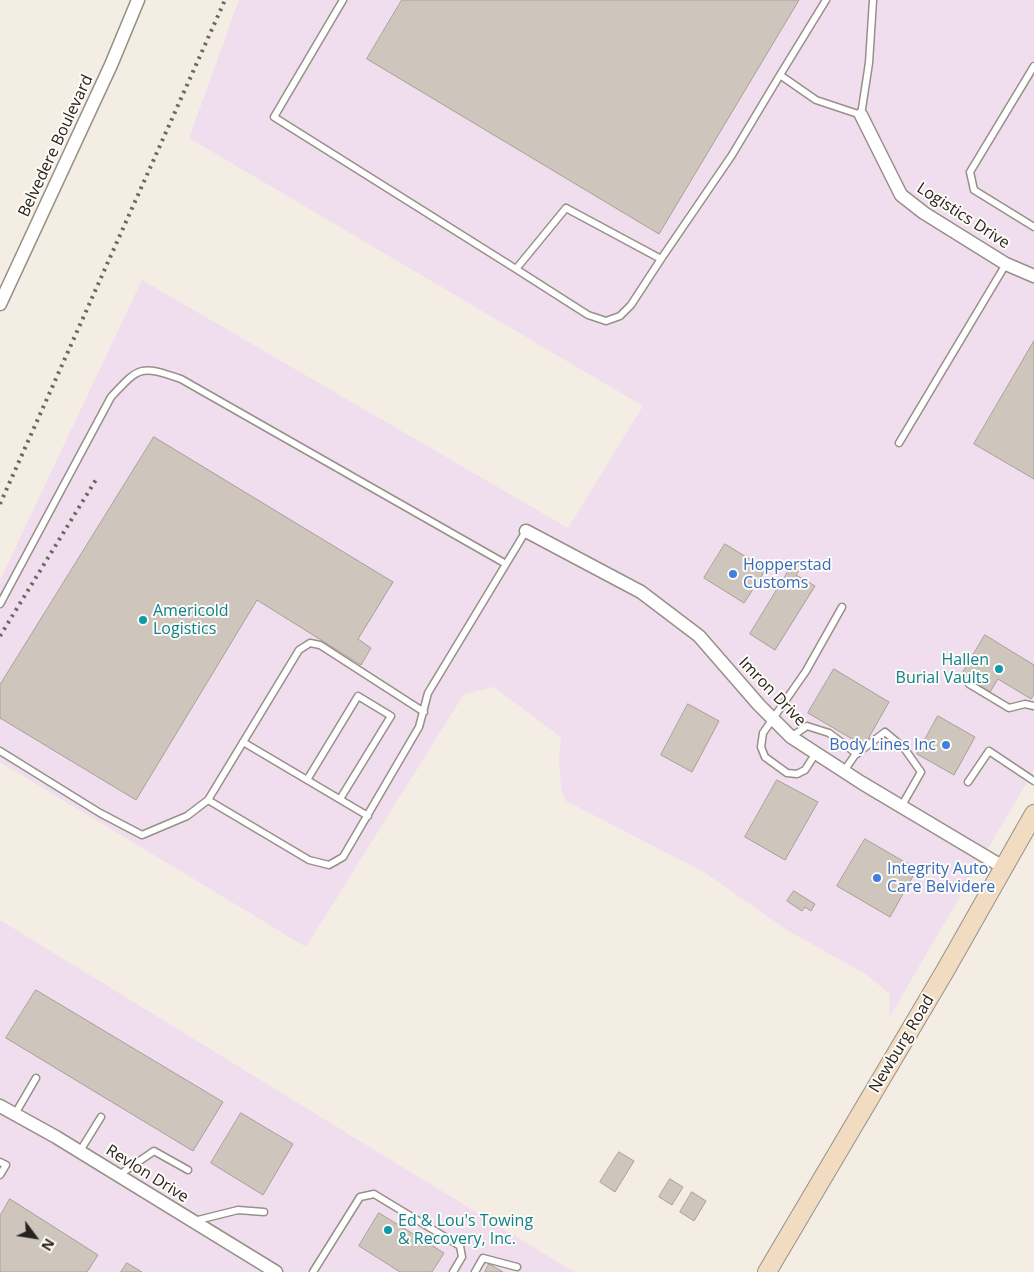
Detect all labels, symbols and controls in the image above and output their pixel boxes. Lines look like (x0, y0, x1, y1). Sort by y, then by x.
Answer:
street label: Belvedere Boulevard (15, 72, 97, 220)
street label: Logistics Drive (913, 179, 1013, 253)
place label: Hopperstad Customs (743, 555, 832, 593)
marker: Hopperstad Customs (727, 568, 739, 580)
place label: Americold Logistics (153, 601, 229, 639)
marker: Americold Logistics (137, 614, 149, 626)
place label: Hallen Burial Vaults (896, 650, 989, 688)
street label: Imron Drive (734, 653, 810, 731)
marker: Hallen Burial Vaults (993, 663, 1005, 675)
place label: Body Lines Inc (829, 735, 936, 755)
marker: Body Lines Inc (940, 739, 952, 751)
place label: Integrity Auto Care Belvidere (887, 859, 995, 897)
marker: Integrity Auto Care Belvidere (871, 872, 883, 884)
street label: Newburg Road (865, 992, 939, 1096)
street label: Revlon Drive (102, 1141, 192, 1207)
place label: Ed & Lou's Towing & Recovery, Inc. (398, 1211, 533, 1249)
north arrow (10, 1212, 60, 1262)
marker: Ed & Lou's Towing & Recovery, Inc. (382, 1224, 394, 1236)
text: N (37, 1235, 59, 1255)

